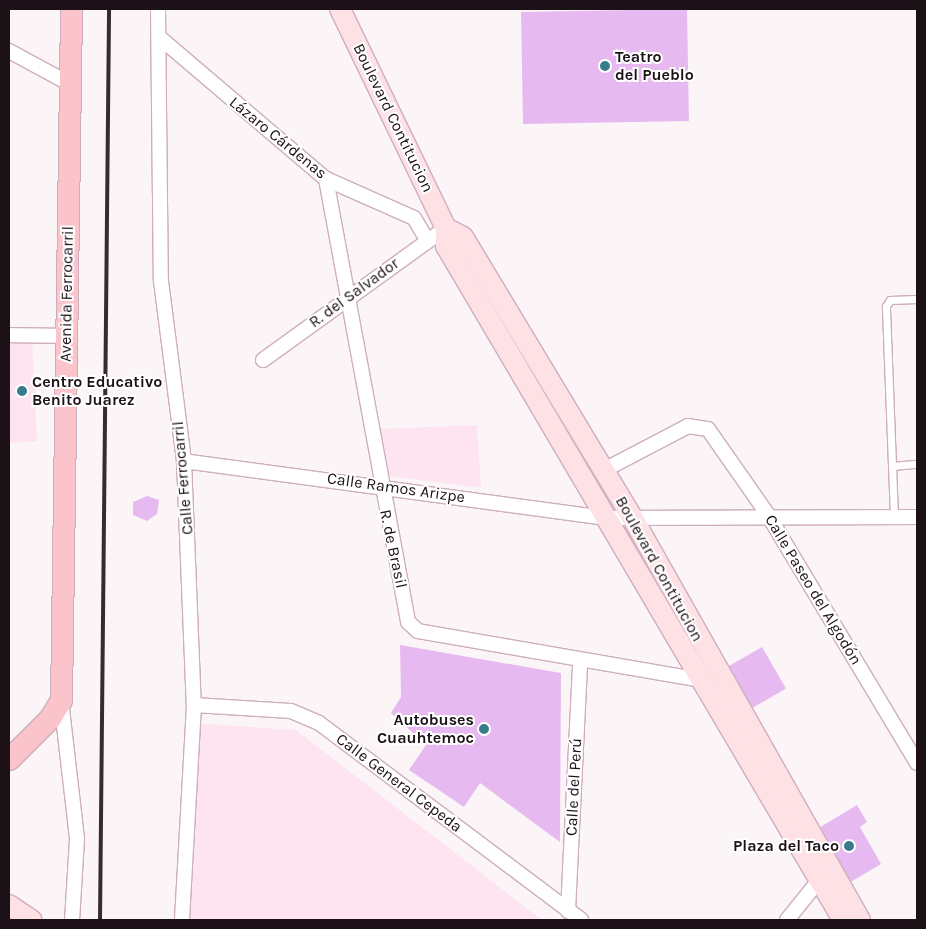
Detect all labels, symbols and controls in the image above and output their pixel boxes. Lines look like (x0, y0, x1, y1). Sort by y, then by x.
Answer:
street label: Boulevard Contitucion (349, 40, 437, 196)
place label: Teatro del Pueblo (615, 47, 694, 85)
marker: Teatro del Pueblo (599, 60, 611, 72)
street label: Lázaro Cárdenas (225, 93, 331, 183)
street label: Avenida Ferrocarril (56, 226, 78, 362)
street label: R. del Salvador (305, 254, 403, 332)
place label: Centro Educativo Benito Juarez (32, 372, 162, 410)
marker: Centro Educativo Benito Juarez (16, 385, 28, 397)
street label: Calle Ferrocarril (168, 420, 198, 536)
street label: Calle Ramos Arizpe (326, 469, 466, 507)
street label: Boulevard Contitucion (611, 493, 707, 645)
street label: R. de Brasil (375, 508, 411, 590)
street label: Calle Paseo del Algodón (761, 511, 865, 669)
place label: Autobuses Cuauhtemoc (377, 710, 474, 748)
marker: Autobuses Cuauhtemoc (478, 723, 490, 735)
street label: Calle General Cepeda (332, 729, 466, 837)
street label: Calle del Perú (562, 738, 586, 836)
place label: Plaza del Taco (733, 836, 839, 856)
marker: Plaza del Taco (843, 840, 855, 852)

